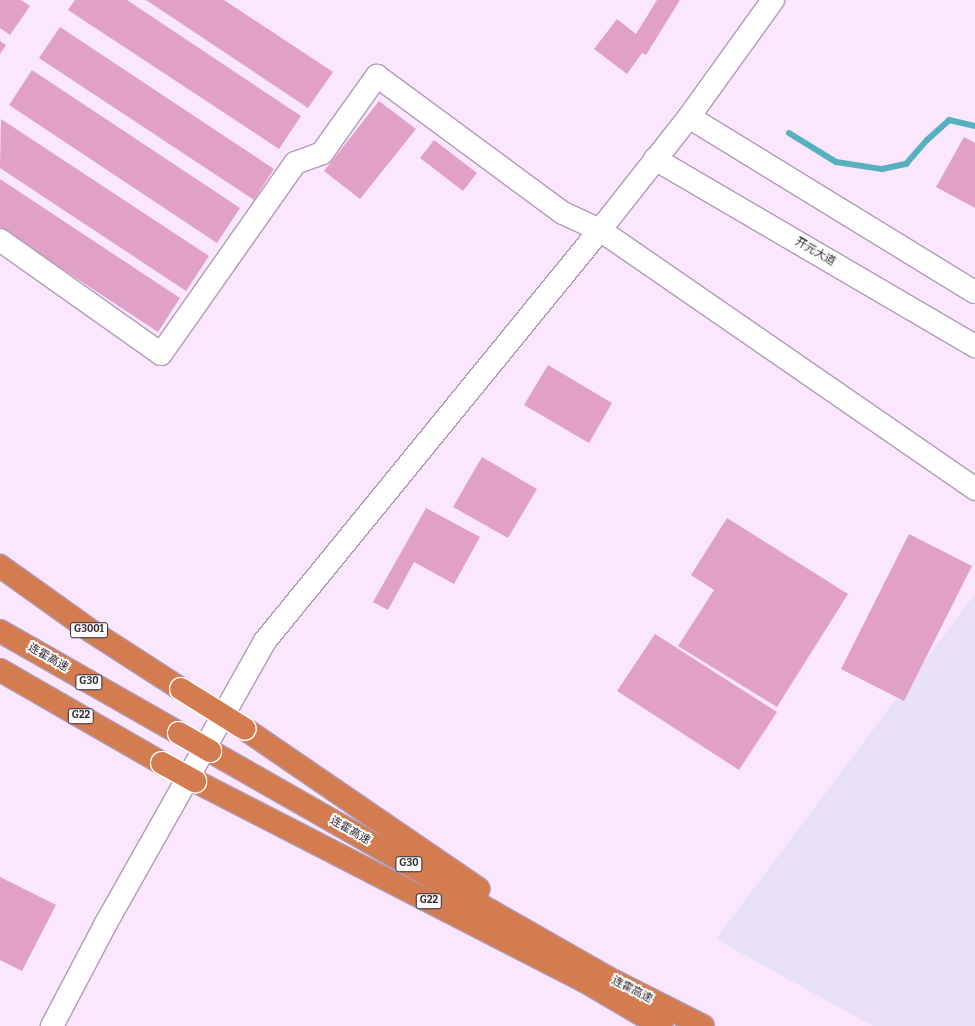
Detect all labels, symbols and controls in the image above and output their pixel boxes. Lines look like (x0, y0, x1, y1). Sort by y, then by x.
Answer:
street label: 开元大道 (793, 235, 837, 269)
road number: G3001 (70, 622, 108, 638)
street label: 连霍高速 (26, 641, 70, 675)
road number: G30 (75, 674, 103, 690)
road number: G22 (67, 708, 95, 724)
street label: 连霍高速 (328, 814, 372, 848)
road number: G30 (395, 856, 423, 872)
road number: G22 (415, 893, 443, 909)
street label: 连霍高速 (609, 974, 655, 1006)

